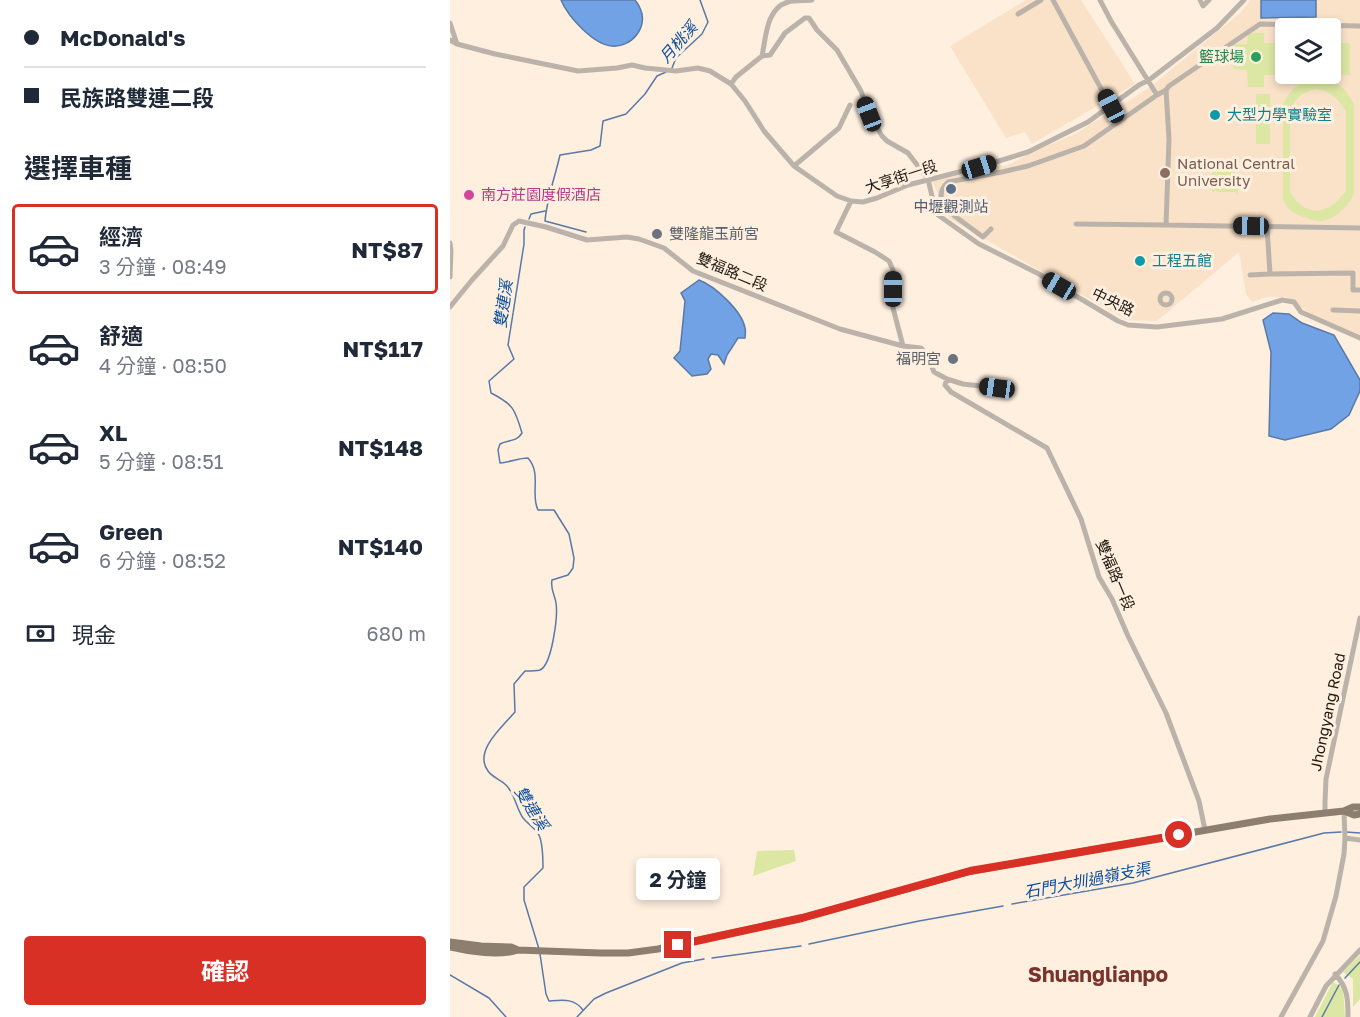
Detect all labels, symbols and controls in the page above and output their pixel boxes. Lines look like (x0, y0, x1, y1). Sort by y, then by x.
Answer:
water label: 月桃溪 (655, 16, 703, 67)
map controls (1275, 18, 1341, 84)
button: layers (1275, 18, 1341, 84)
text: McDonald's (60, 24, 186, 51)
place label: 籃球場 (1199, 47, 1244, 65)
marker: 籃球場 (1249, 50, 1263, 64)
text: 民族路雙連二段 (60, 84, 214, 111)
car (1095, 86, 1127, 126)
car (854, 94, 884, 134)
place label: 大型力學實驗室 (1227, 105, 1332, 123)
marker: 大型力學實驗室 (1208, 108, 1222, 122)
text: 選擇車種 (24, 152, 132, 184)
car (959, 153, 999, 181)
place label: National Central University (1177, 154, 1295, 189)
street label: 大享街一段 (862, 156, 939, 196)
marker: National Central University (1158, 166, 1172, 180)
marker: 中壢觀測站 (944, 182, 958, 196)
place label: 南方莊園度假酒店 (481, 185, 601, 203)
marker: 南方莊園度假酒店 (462, 188, 476, 202)
place label: 中壢觀測站 (913, 197, 989, 215)
car (1233, 217, 1269, 235)
icon: car (27, 222, 81, 276)
text: 經濟 (99, 223, 143, 250)
place label: 雙隆龍玉前宮 (669, 224, 759, 242)
marker: 雙隆龍玉前宮 (650, 227, 664, 241)
text: NT$87 (351, 236, 423, 263)
street label: 雙福路二段 (694, 248, 770, 294)
place label: 工程五館 (1152, 251, 1212, 269)
text: 3 分鐘 · 08:49 (99, 254, 227, 278)
marker: 工程五館 (1133, 254, 1147, 268)
car (1039, 269, 1079, 303)
car (884, 271, 902, 307)
water label: 雙連溪 (490, 277, 517, 329)
street label: 中央路 (1089, 283, 1138, 319)
icon: car (27, 321, 81, 375)
text: 舒適 (99, 322, 143, 349)
text: NT$117 (343, 335, 423, 362)
place label: 福明宮 (896, 349, 941, 367)
marker: 福明宮 (946, 352, 960, 366)
text: 4 分鐘 · 08:50 (99, 353, 227, 377)
car (978, 377, 1016, 399)
text: XL (99, 419, 127, 446)
icon: car (27, 420, 81, 474)
text: NT$148 (338, 434, 423, 461)
text: 5 分鐘 · 08:51 (99, 449, 224, 473)
text: Green (99, 518, 163, 545)
icon: car (27, 519, 81, 573)
text: NT$140 (338, 533, 423, 560)
street label: 雙福路一段 (1093, 537, 1139, 613)
text: 6 分鐘 · 08:52 (99, 548, 226, 572)
icon: cash (24, 617, 57, 650)
text: 現金 (72, 621, 116, 648)
text: 680 m (367, 621, 426, 645)
street label: Jhongyang Road (1306, 651, 1348, 773)
water label: 雙連溪 (511, 782, 554, 835)
route start (1165, 821, 1192, 848)
callout: 2 分鐘 (636, 858, 720, 900)
water label: 石門大圳過嶺支渠 (1022, 858, 1154, 902)
text: 2 分鐘 (649, 867, 707, 891)
route end (664, 931, 691, 958)
button: 確認 (24, 936, 426, 1005)
district label: Shuanglianpo (1028, 961, 1168, 987)

